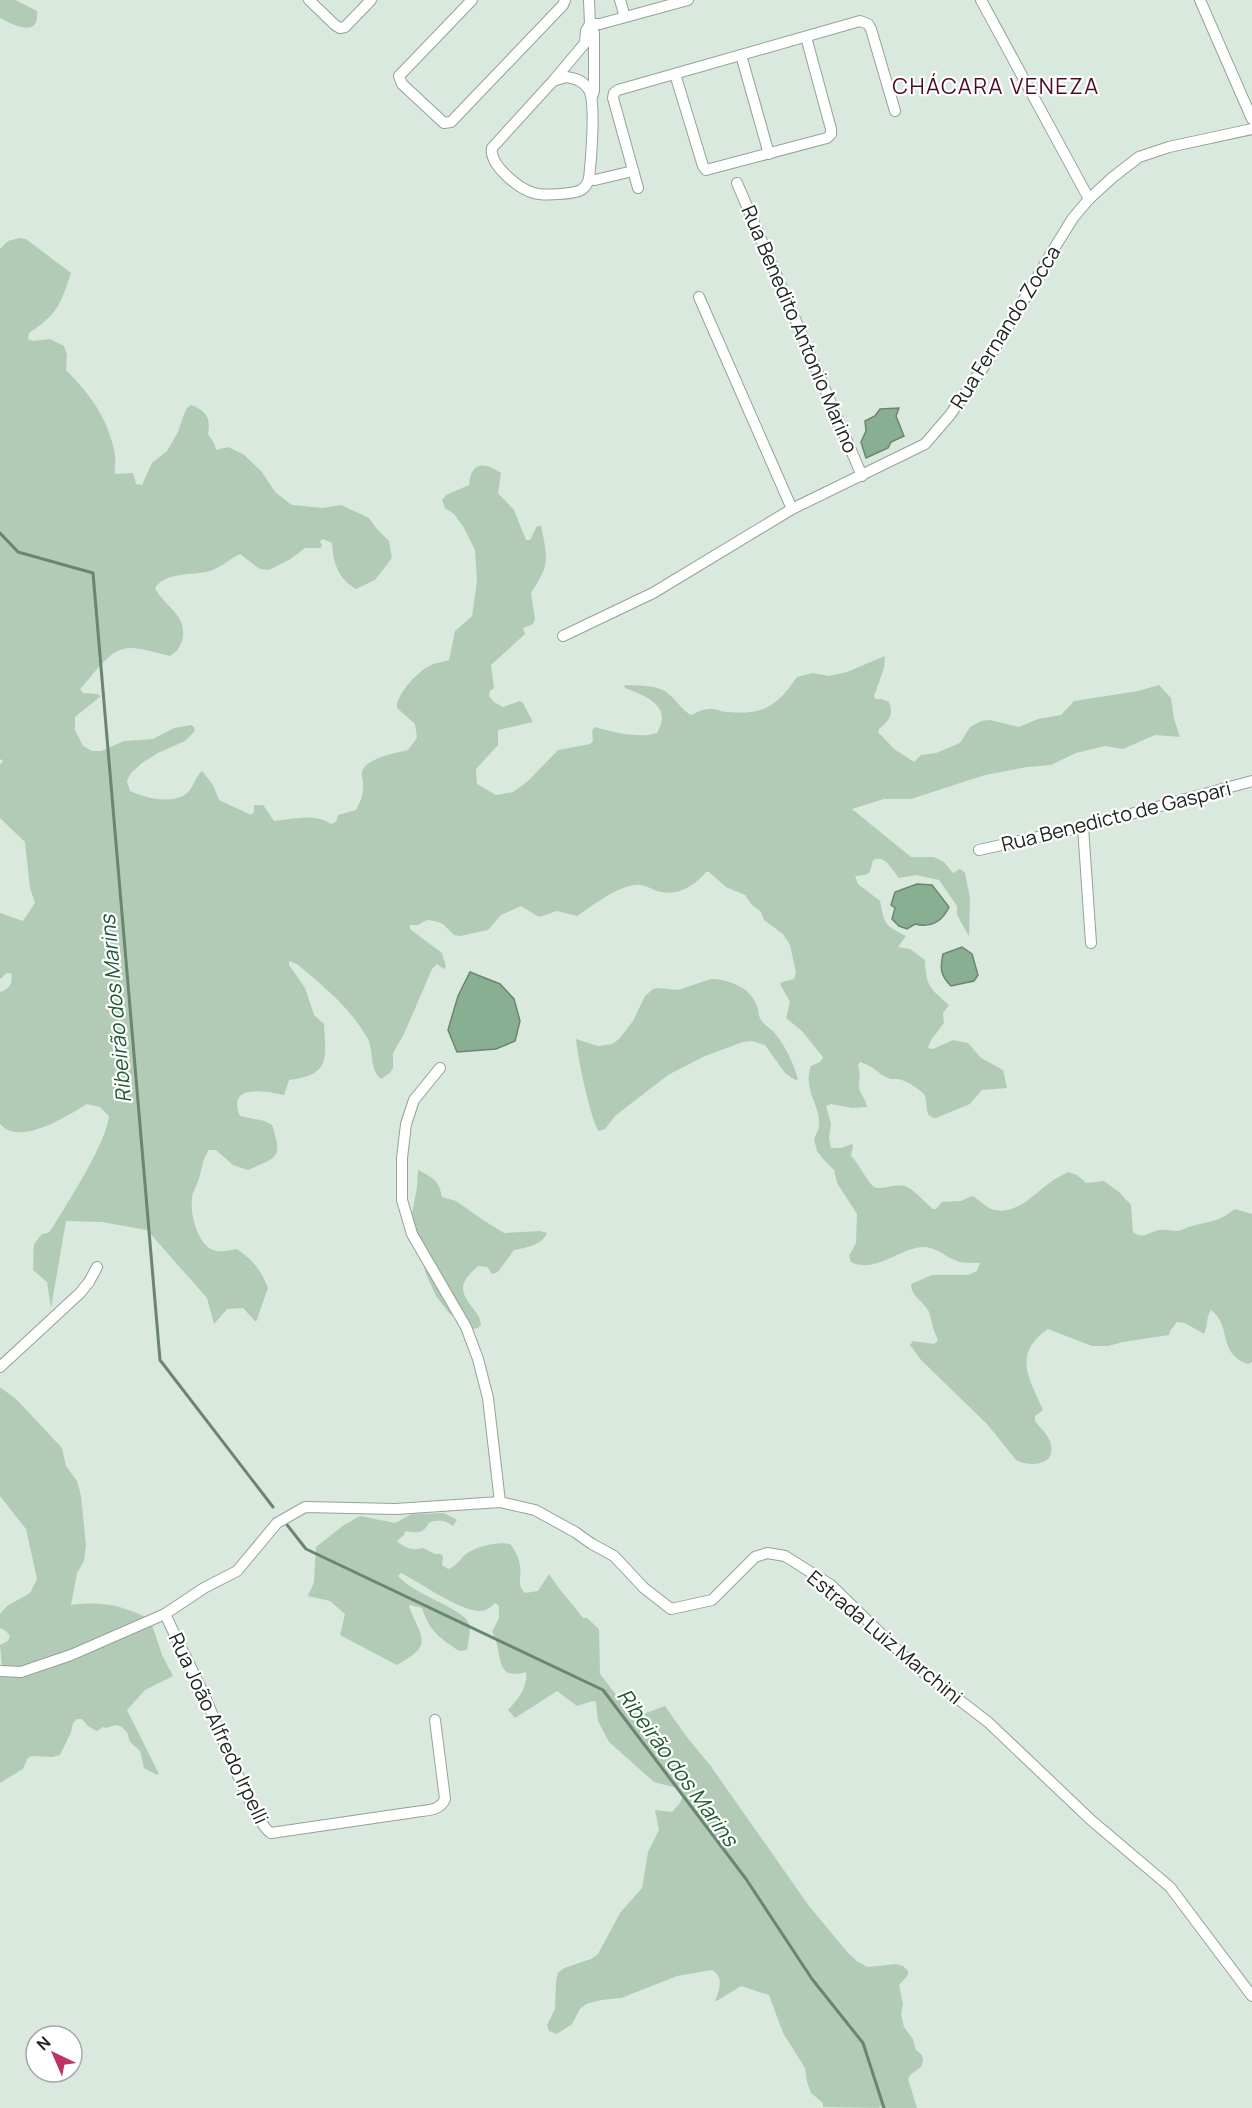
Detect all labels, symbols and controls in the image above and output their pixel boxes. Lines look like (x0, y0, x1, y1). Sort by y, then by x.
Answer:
district label: CHÁCARA VENEZA (892, 71, 1100, 101)
street label: Rua Benedito Antonio Marino (736, 201, 865, 457)
street label: Rua Fernando Zocca (944, 240, 1066, 414)
street label: Rua Benedicto de Gaspari (998, 774, 1234, 858)
water label: Ribeirão dos Marins (93, 912, 137, 1104)
street label: Estrada Luiz Marchini (802, 1564, 968, 1710)
street label: Rua João Alfredo Irpelli (163, 1628, 275, 1828)
water label: Ribeirão dos Marins (611, 1683, 746, 1853)
north arrow (24, 2024, 84, 2084)
text: N (32, 2031, 55, 2055)

